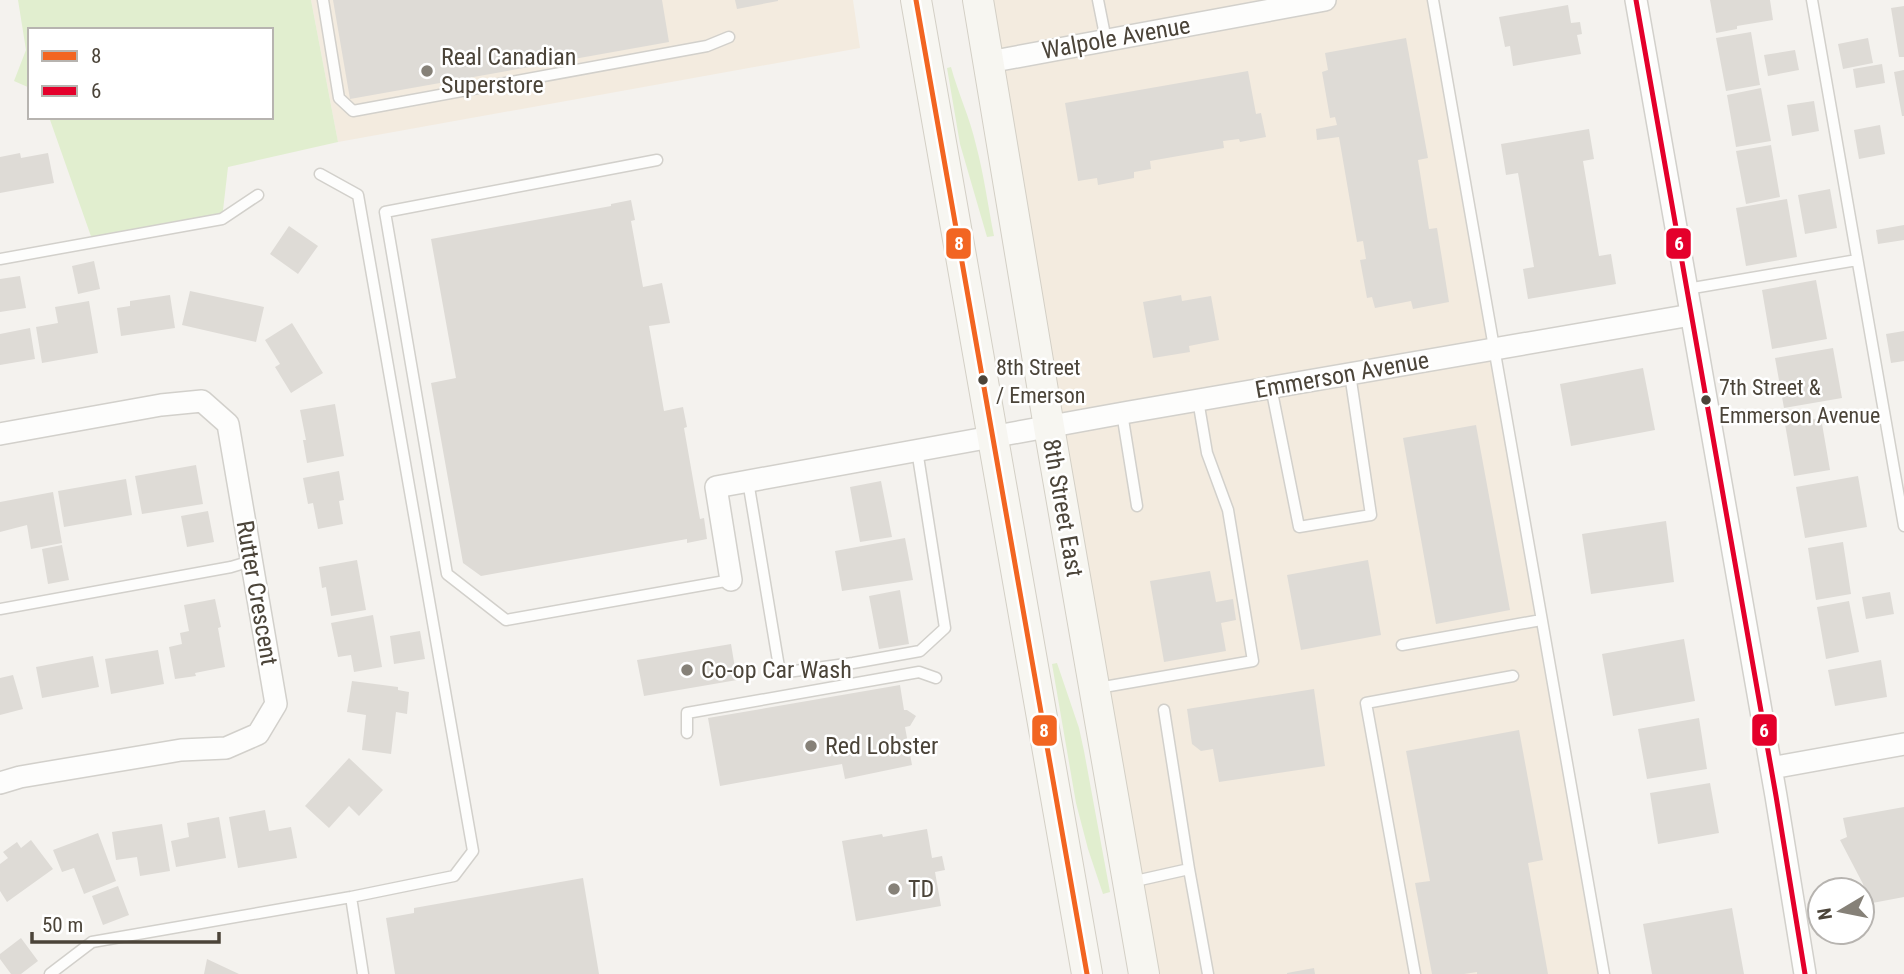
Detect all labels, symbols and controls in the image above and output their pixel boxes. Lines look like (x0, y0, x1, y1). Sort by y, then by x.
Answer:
street label: Walpole Avenue (1040, 11, 1192, 65)
legend (28, 28, 273, 119)
place label: Real Canadian Superstore (441, 43, 576, 99)
text: 8 (91, 44, 101, 68)
marker: Real Canadian Superstore (419, 63, 435, 79)
text: 6 (91, 79, 101, 103)
line badge: 8 (945, 227, 972, 260)
line badge: 6 (1665, 227, 1692, 260)
text: 8 (954, 232, 964, 255)
text: 6 (1674, 232, 1684, 255)
street label: Emmerson Avenue (1253, 346, 1431, 404)
place label: 8th Street / Emerson (996, 355, 1085, 408)
marker: 8th Street / Emerson (976, 373, 990, 387)
place label: 7th Street & Emmerson Avenue (1719, 375, 1880, 428)
marker: 7th Street & Emmerson Avenue (1699, 393, 1713, 407)
street label: 8th Street East (1037, 437, 1089, 579)
street label: Rutter Crescent (230, 518, 284, 668)
place label: Co-op Car Wash (701, 656, 852, 684)
marker: Co-op Car Wash (679, 662, 695, 678)
line badge: 6 (1751, 713, 1778, 747)
line badge: 8 (1031, 714, 1058, 747)
text: 8 (1039, 719, 1049, 742)
text: 6 (1759, 719, 1769, 742)
place label: Red Lobster (825, 732, 938, 760)
marker: Red Lobster (803, 738, 819, 754)
place label: TD (908, 875, 934, 903)
north arrow (1806, 876, 1876, 946)
marker: TD (886, 881, 902, 897)
scale bar (32, 900, 219, 944)
text: N (1812, 906, 1837, 922)
text: 50 m (42, 913, 83, 937)

